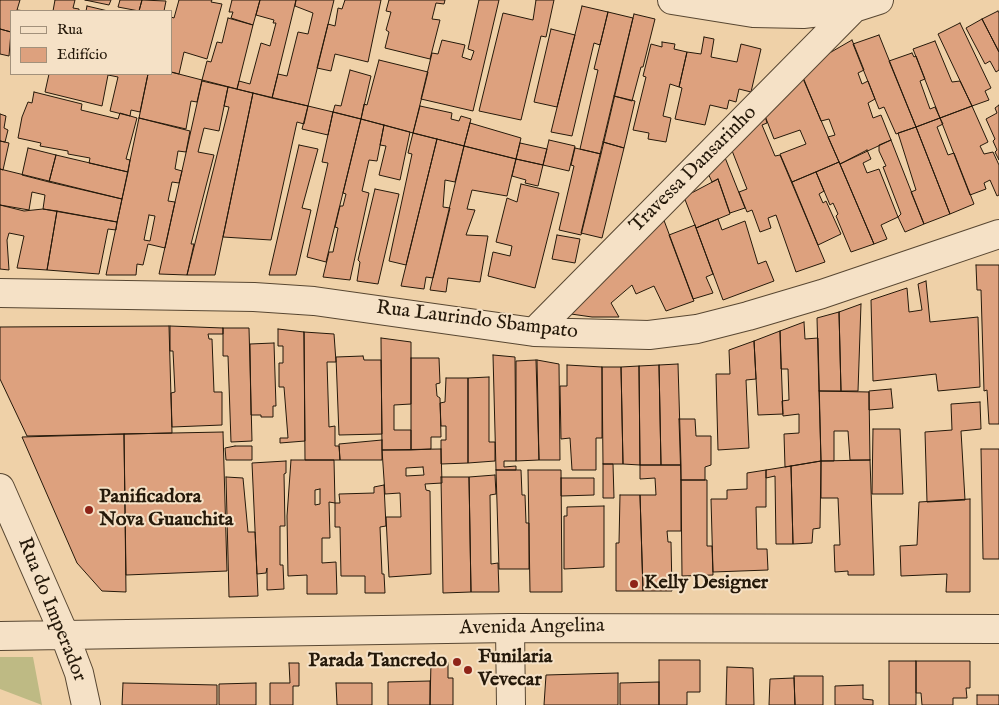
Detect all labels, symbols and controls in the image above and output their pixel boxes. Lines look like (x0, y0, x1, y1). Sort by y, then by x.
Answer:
legend (10, 10, 172, 75)
text: Rua (57, 20, 83, 39)
text: Edifício (57, 45, 107, 64)
street label: Travessa Dansarinho (626, 102, 762, 238)
street label: Rua Laurindo Sbampato (375, 297, 579, 345)
place label: Panificadora Nova Guauchita (99, 486, 233, 533)
marker: Panificadora Nova Guauchita (83, 504, 95, 516)
street label: Rua do Imperador (11, 535, 91, 685)
place label: Kelly Designer (644, 572, 768, 596)
marker: Kelly Designer (628, 578, 640, 590)
street label: Avenida Angelina (459, 615, 605, 641)
place label: Funilaria Vevecar (478, 646, 552, 693)
place label: Parada Tancredo (308, 650, 447, 674)
marker: Parada Tancredo (451, 656, 463, 668)
marker: Funilaria Vevecar (462, 664, 474, 676)

